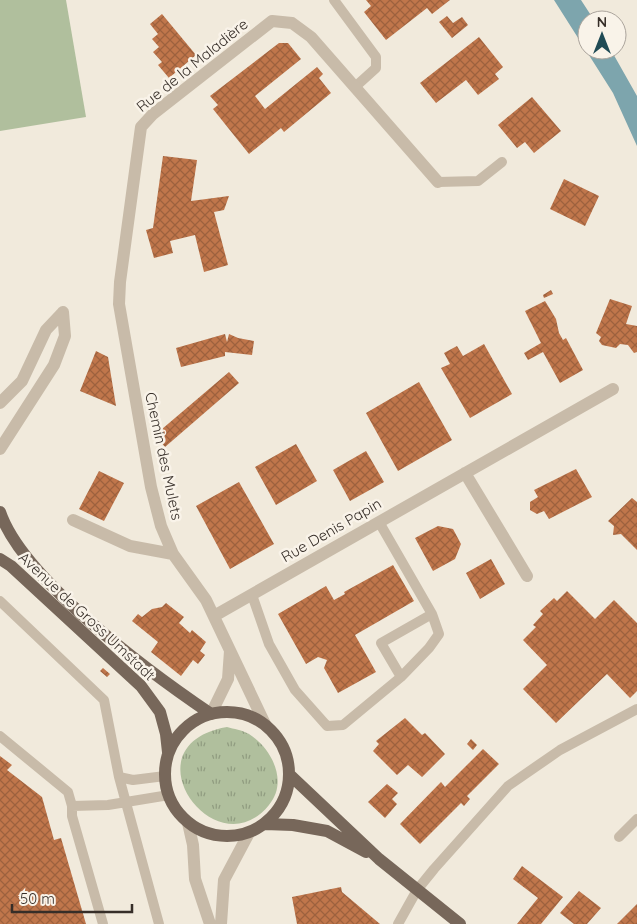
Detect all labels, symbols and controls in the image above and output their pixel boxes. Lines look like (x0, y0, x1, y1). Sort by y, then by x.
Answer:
north arrow (577, 10, 627, 60)
text: N (597, 13, 607, 31)
street label: Rue de la Maladière (132, 14, 252, 116)
street label: Chemin des Mulets (141, 390, 187, 522)
street label: Rue Denis Papin (278, 494, 384, 566)
street label: Avenue de Gross Umstadt (15, 548, 159, 684)
scale bar (12, 882, 132, 914)
text: 50 m (20, 889, 55, 908)

